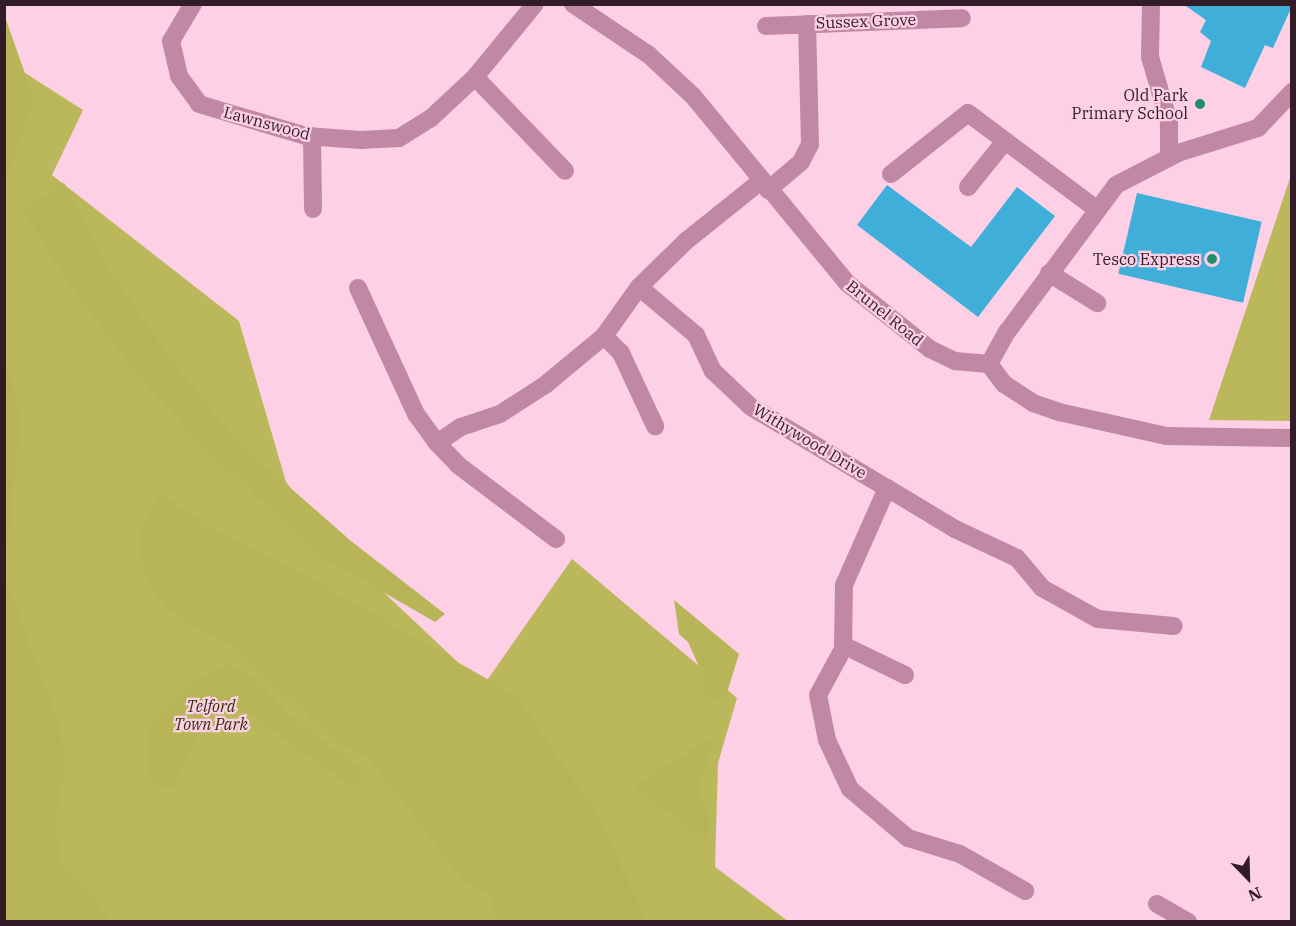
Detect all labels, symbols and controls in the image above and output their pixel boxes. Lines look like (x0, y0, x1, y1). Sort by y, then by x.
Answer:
street label: Sussex Grove (816, 10, 916, 32)
place label: Old Park Primary School (1072, 85, 1188, 123)
marker: Old Park Primary School (1193, 97, 1207, 111)
street label: Lawnswood (222, 102, 312, 144)
place label: Tesco Express (1093, 249, 1200, 269)
marker: Tesco Express (1205, 252, 1219, 266)
street label: Brunel Road (843, 276, 927, 350)
street label: Withywood Drive (750, 400, 870, 482)
park label: Telford Town Park (174, 696, 248, 734)
north arrow (1218, 848, 1278, 908)
text: N (1245, 883, 1265, 906)

